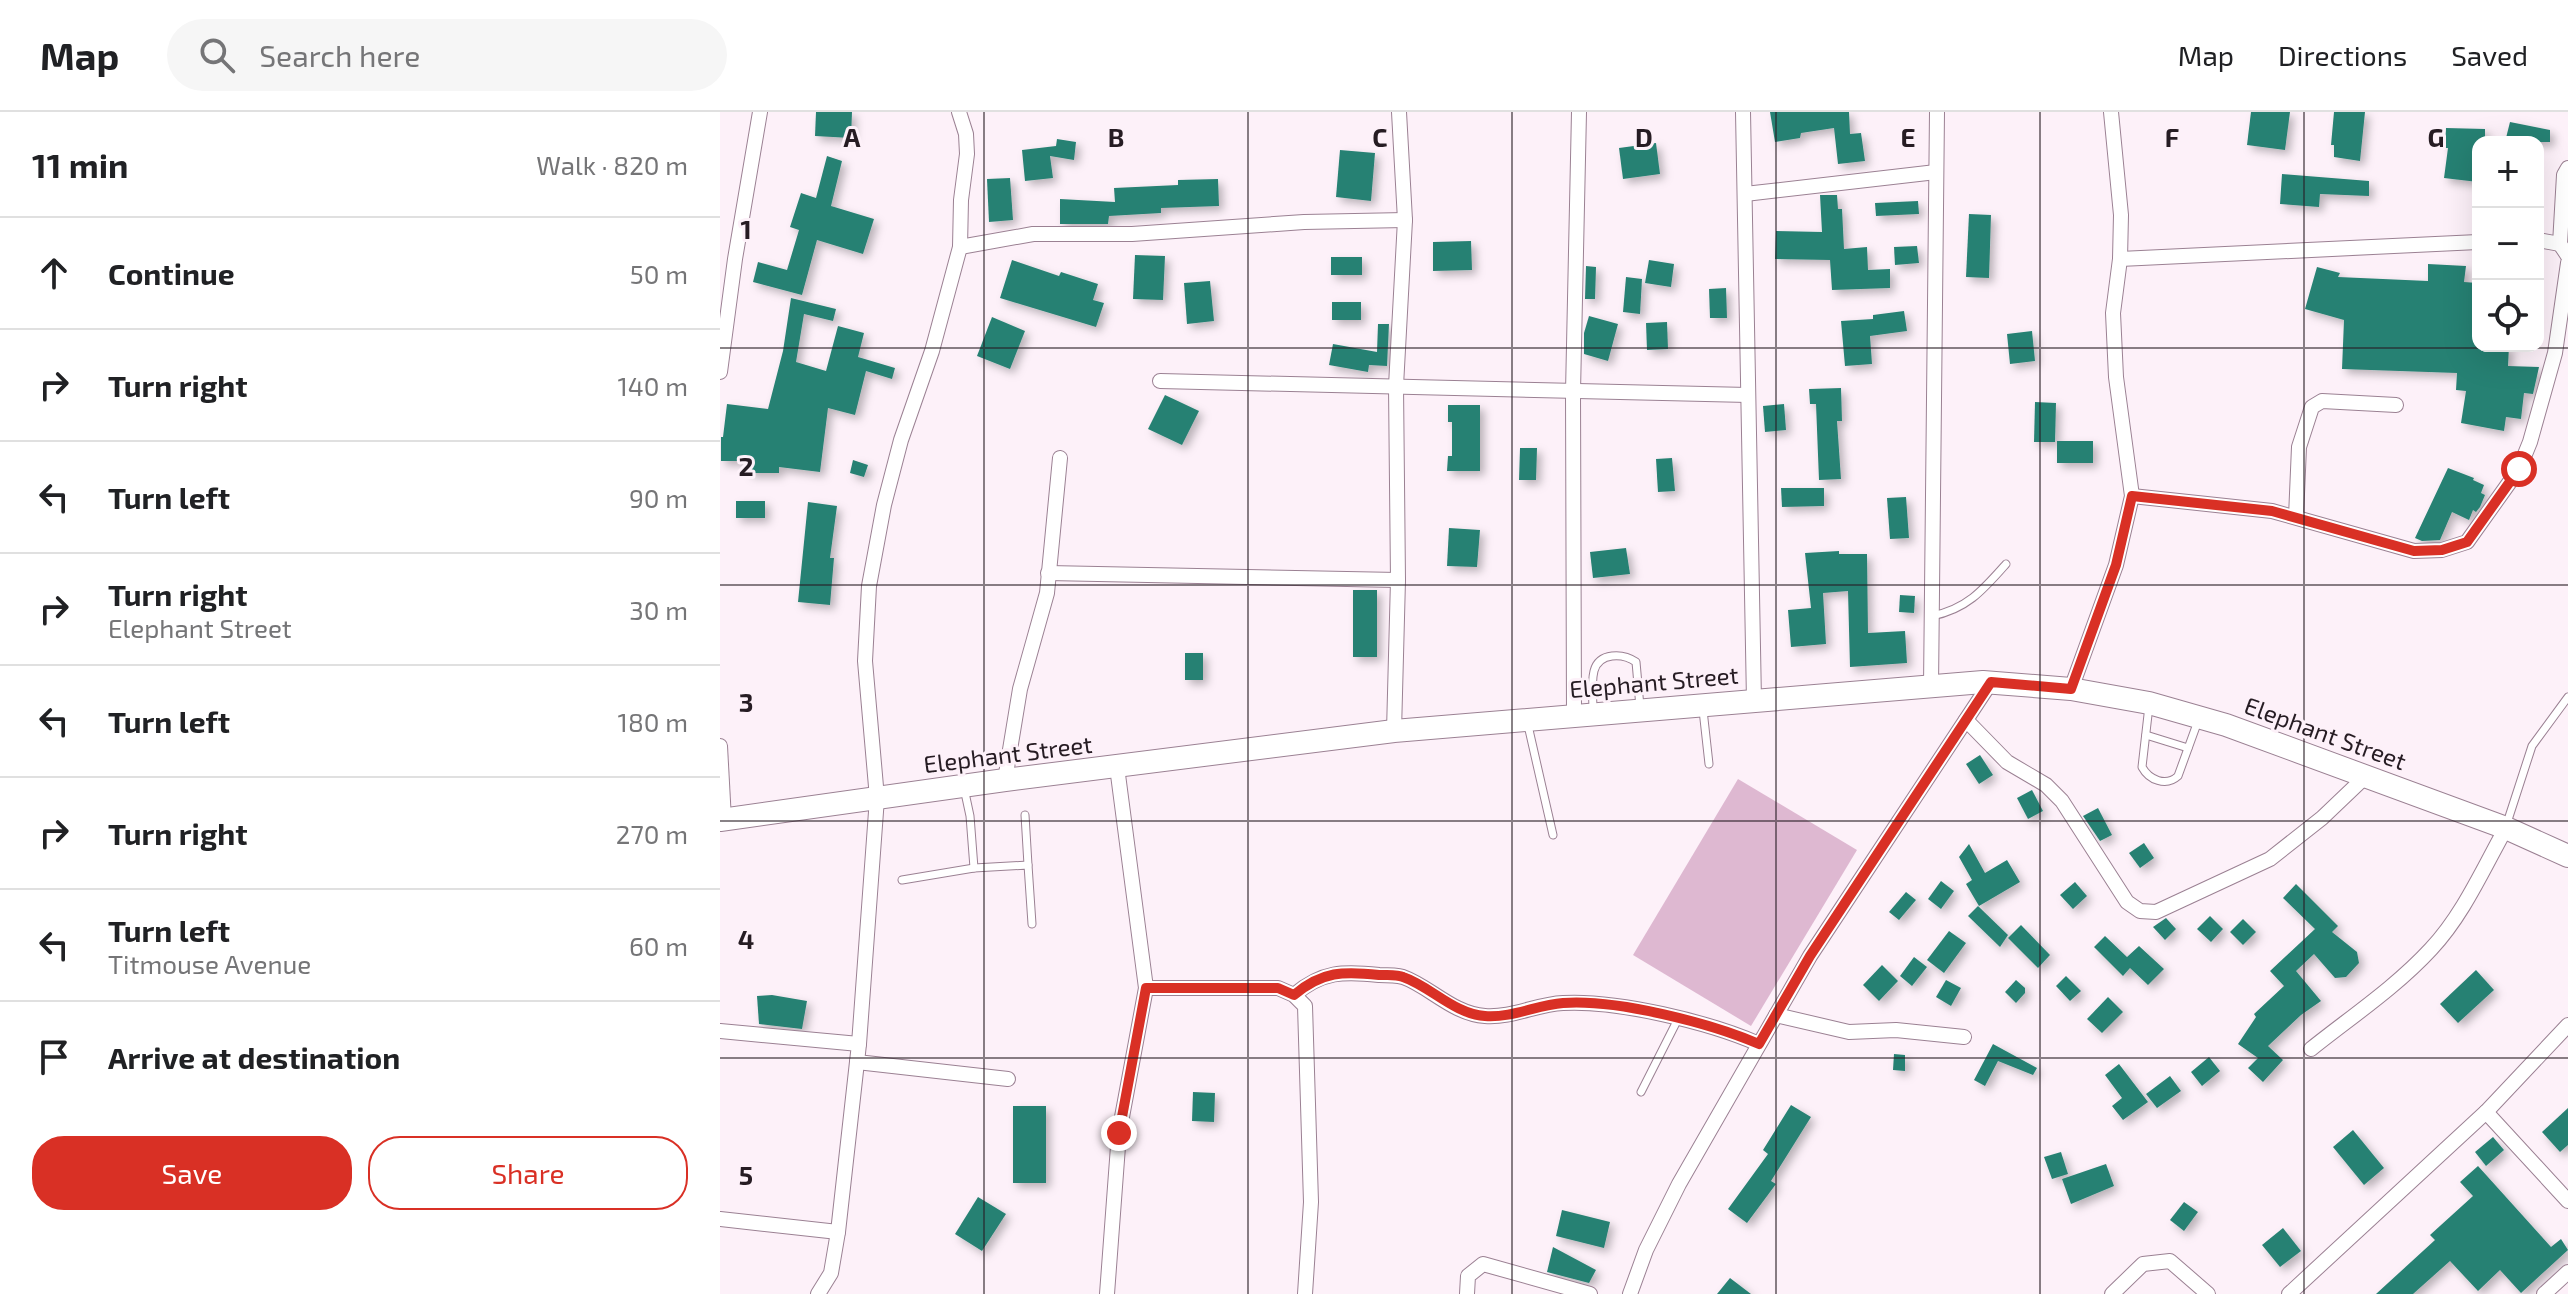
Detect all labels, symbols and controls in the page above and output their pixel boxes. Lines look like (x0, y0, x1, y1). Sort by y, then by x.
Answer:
search box (167, 19, 727, 91)
text: Map (40, 32, 119, 78)
icon: search (195, 33, 239, 77)
text: Search here (259, 37, 420, 73)
text: Map (2178, 38, 2234, 72)
text: Directions (2278, 38, 2407, 72)
text: Saved (2451, 38, 2528, 72)
text: A (844, 121, 861, 152)
text: B (1108, 121, 1124, 152)
text: C (1372, 121, 1388, 152)
text: D (1635, 121, 1653, 152)
text: E (1900, 121, 1916, 152)
text: F (2165, 121, 2179, 152)
text: G (2428, 121, 2444, 152)
map controls (2472, 136, 2544, 352)
button: + (2472, 136, 2544, 208)
text: 11 min (32, 144, 129, 185)
text: Walk · 820 m (536, 149, 688, 180)
button: − (2472, 208, 2544, 280)
text: 1 (740, 213, 752, 244)
icon: ahead (32, 251, 76, 295)
text: Continue (108, 255, 235, 291)
text: 50 m (630, 258, 688, 289)
button: locate (2472, 280, 2544, 352)
icon: right (32, 363, 76, 407)
text: Turn right (108, 367, 248, 403)
text: 140 m (617, 370, 688, 401)
text: 2 (738, 450, 754, 481)
route start (2501, 451, 2537, 487)
icon: left (32, 475, 76, 519)
text: Turn left (108, 479, 230, 515)
text: 90 m (629, 482, 688, 513)
text: Turn right (108, 576, 248, 612)
icon: right (32, 587, 76, 631)
text: 30 m (629, 594, 688, 625)
text: Elephant Street (108, 612, 292, 643)
street label: Elephant Street (1568, 660, 1740, 703)
text: 3 (739, 686, 753, 717)
street label: Elephant Street (2241, 690, 2410, 775)
icon: left (32, 699, 76, 743)
text: Turn left (108, 703, 230, 739)
text: 180 m (618, 706, 688, 737)
street label: Elephant Street (922, 729, 1094, 778)
icon: right (32, 811, 76, 855)
text: Turn right (108, 815, 248, 851)
text: 270 m (616, 818, 688, 849)
text: Turn left (108, 912, 230, 948)
icon: left (32, 923, 76, 967)
text: 4 (738, 923, 754, 954)
text: 60 m (629, 930, 688, 961)
text: Titmouse Avenue (108, 948, 311, 979)
icon: arrive (32, 1035, 76, 1079)
text: Arrive at destination (108, 1039, 400, 1075)
route end (1101, 1115, 1137, 1151)
button: Save (32, 1136, 352, 1210)
button: Share (368, 1136, 688, 1210)
text: 5 (739, 1159, 753, 1190)

